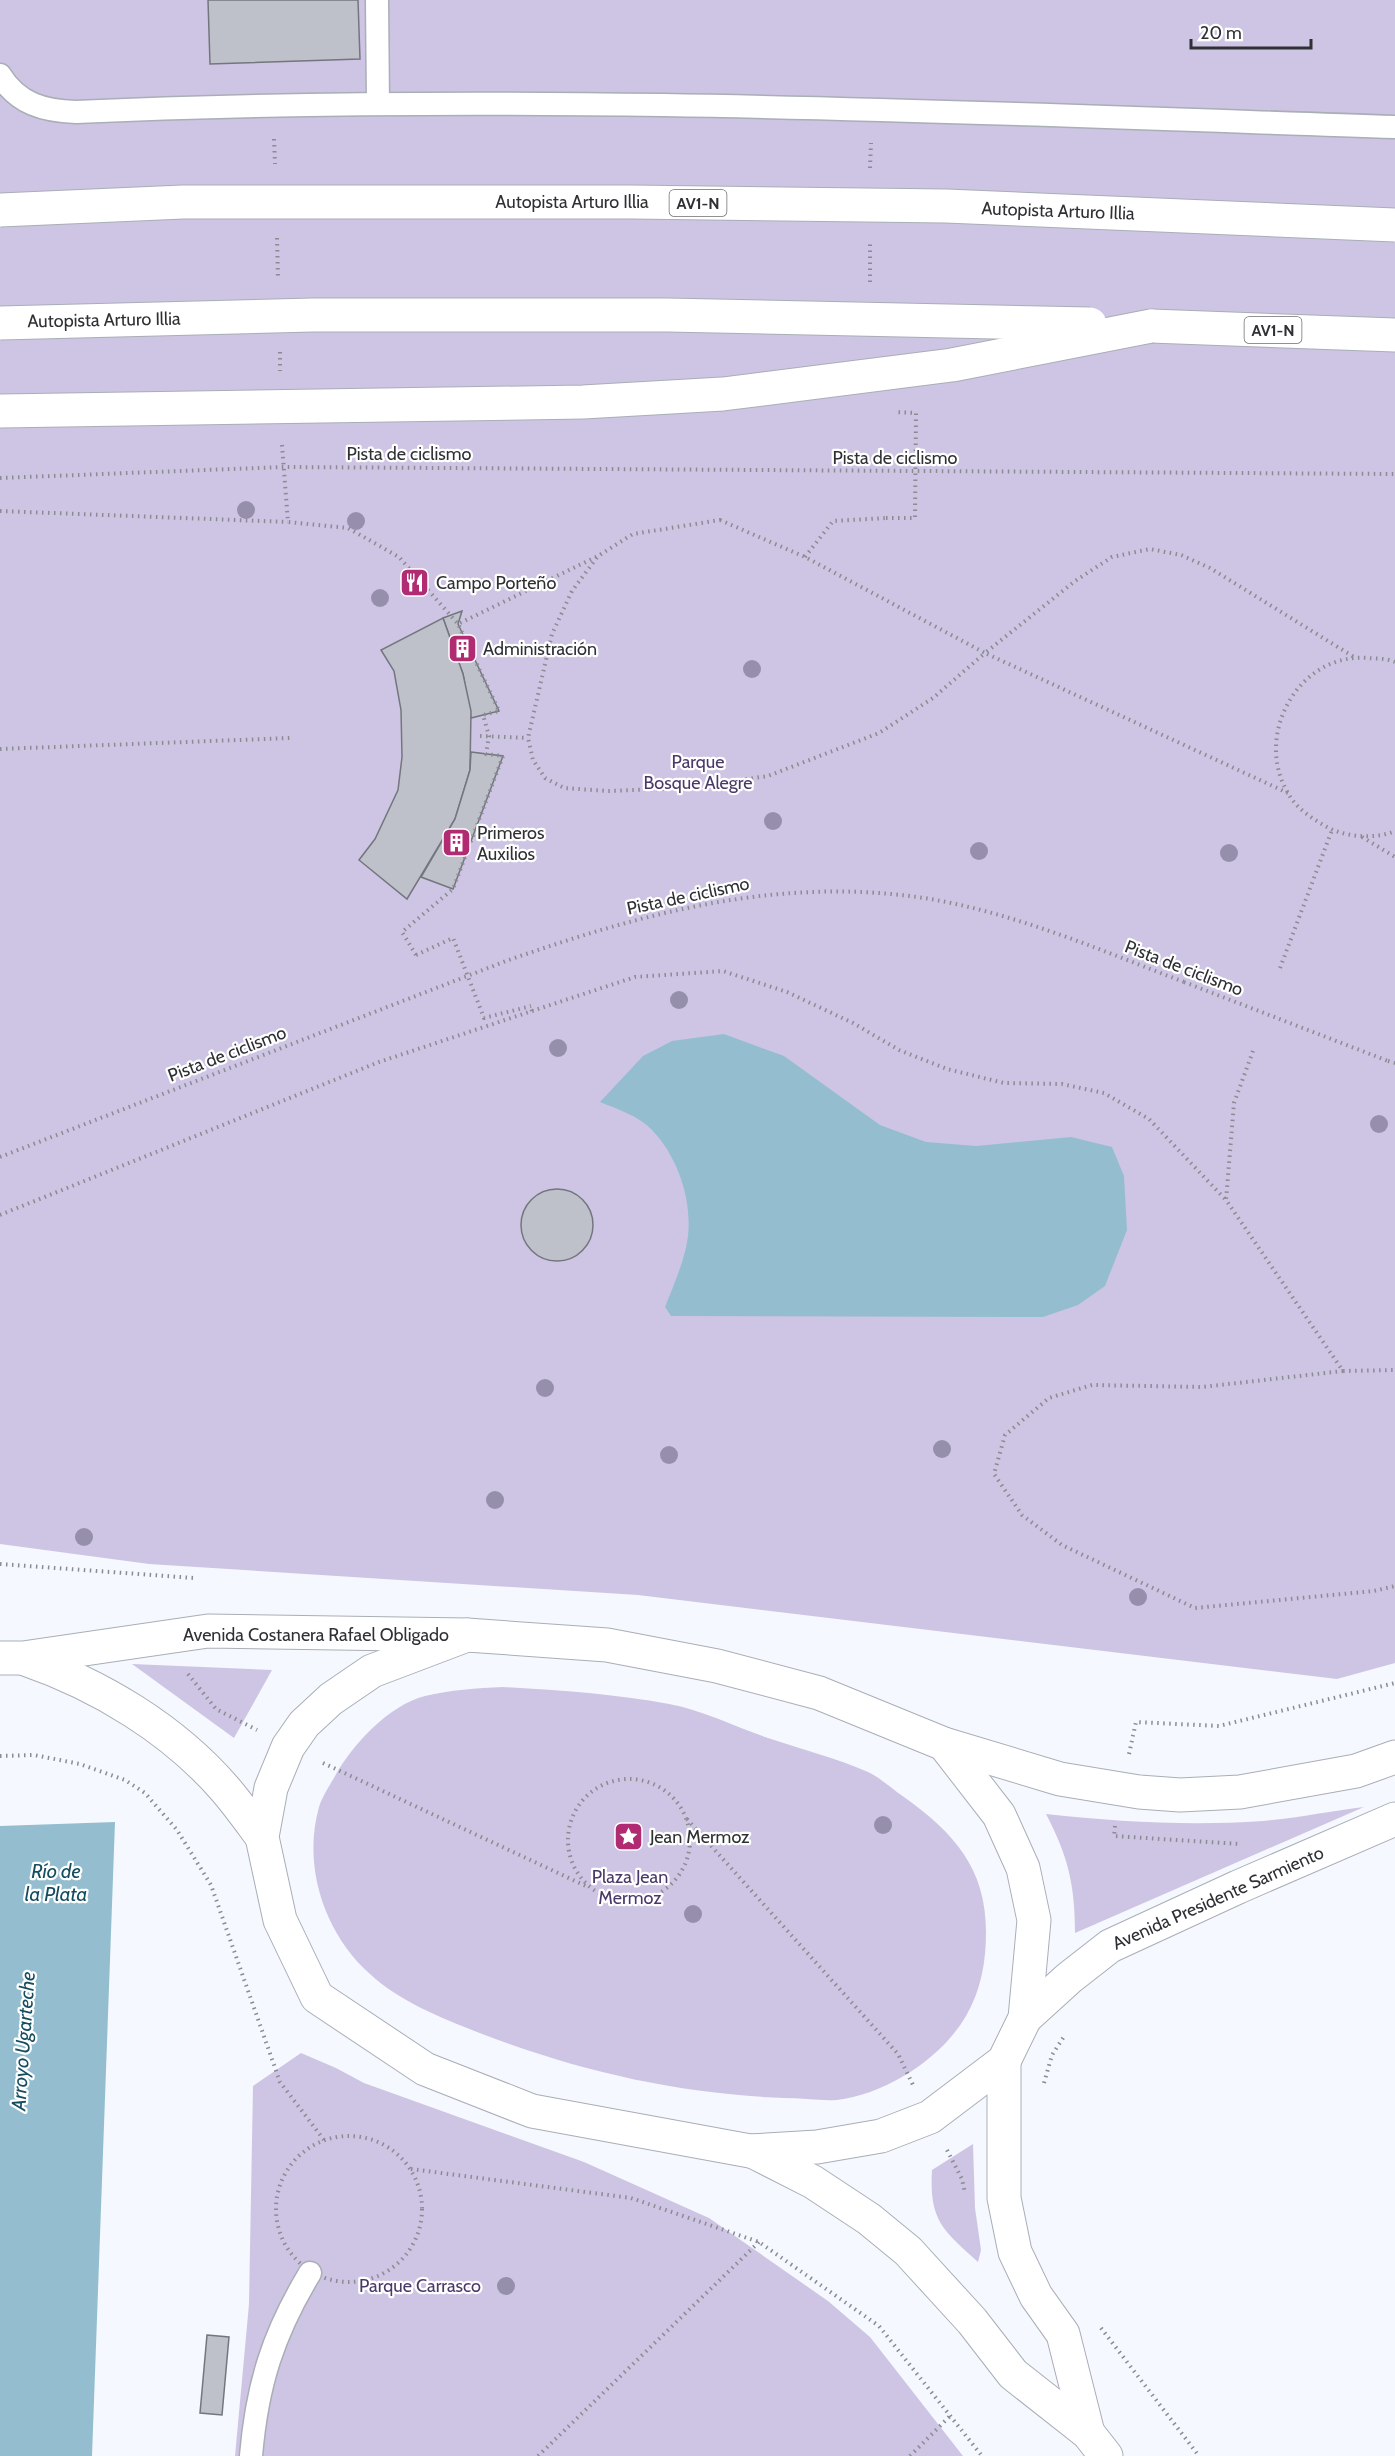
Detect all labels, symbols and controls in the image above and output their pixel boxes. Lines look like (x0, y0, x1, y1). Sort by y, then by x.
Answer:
scale bar (1191, 12, 1311, 50)
text: 20 m (1200, 22, 1242, 44)
road number: AV1-N (670, 190, 726, 216)
street label: Autopista Arturo Illia (495, 191, 649, 213)
street label: Autopista Arturo Illia (981, 197, 1135, 225)
street label: Autopista Arturo Illia (27, 308, 181, 332)
road number: AV1-N (1244, 317, 1302, 343)
street label: Pista de ciclismo (347, 443, 472, 465)
street label: Pista de ciclismo (833, 447, 958, 469)
restaurant icon: Campo Porteño (399, 567, 431, 599)
place label: Campo Porteño (436, 572, 556, 594)
building icon: Administración (446, 633, 478, 665)
place label: Administración (483, 638, 597, 660)
park label: Parque Bosque Alegre (644, 751, 752, 794)
place label: Primeros Auxilios (477, 822, 544, 865)
building icon: Primeros Auxilios (440, 827, 472, 859)
street label: Pista de ciclismo (625, 872, 751, 920)
street label: Pista de ciclismo (1122, 935, 1246, 1001)
street label: Pista de ciclismo (165, 1021, 289, 1087)
street label: Avenida Costanera Rafael Obligado (183, 1624, 449, 1646)
place icon: Jean Mermoz (613, 1821, 645, 1853)
place label: Jean Mermoz (649, 1826, 750, 1848)
street label: Avenida Presidente Sarmiento (1109, 1841, 1327, 1955)
water label: Río de la Plata (25, 1859, 87, 1906)
park label: Plaza Jean Mermoz (592, 1866, 668, 1909)
water label: Arroyo Ugarteche (6, 1971, 40, 2112)
park label: Parque Carrasco (359, 2275, 481, 2297)

